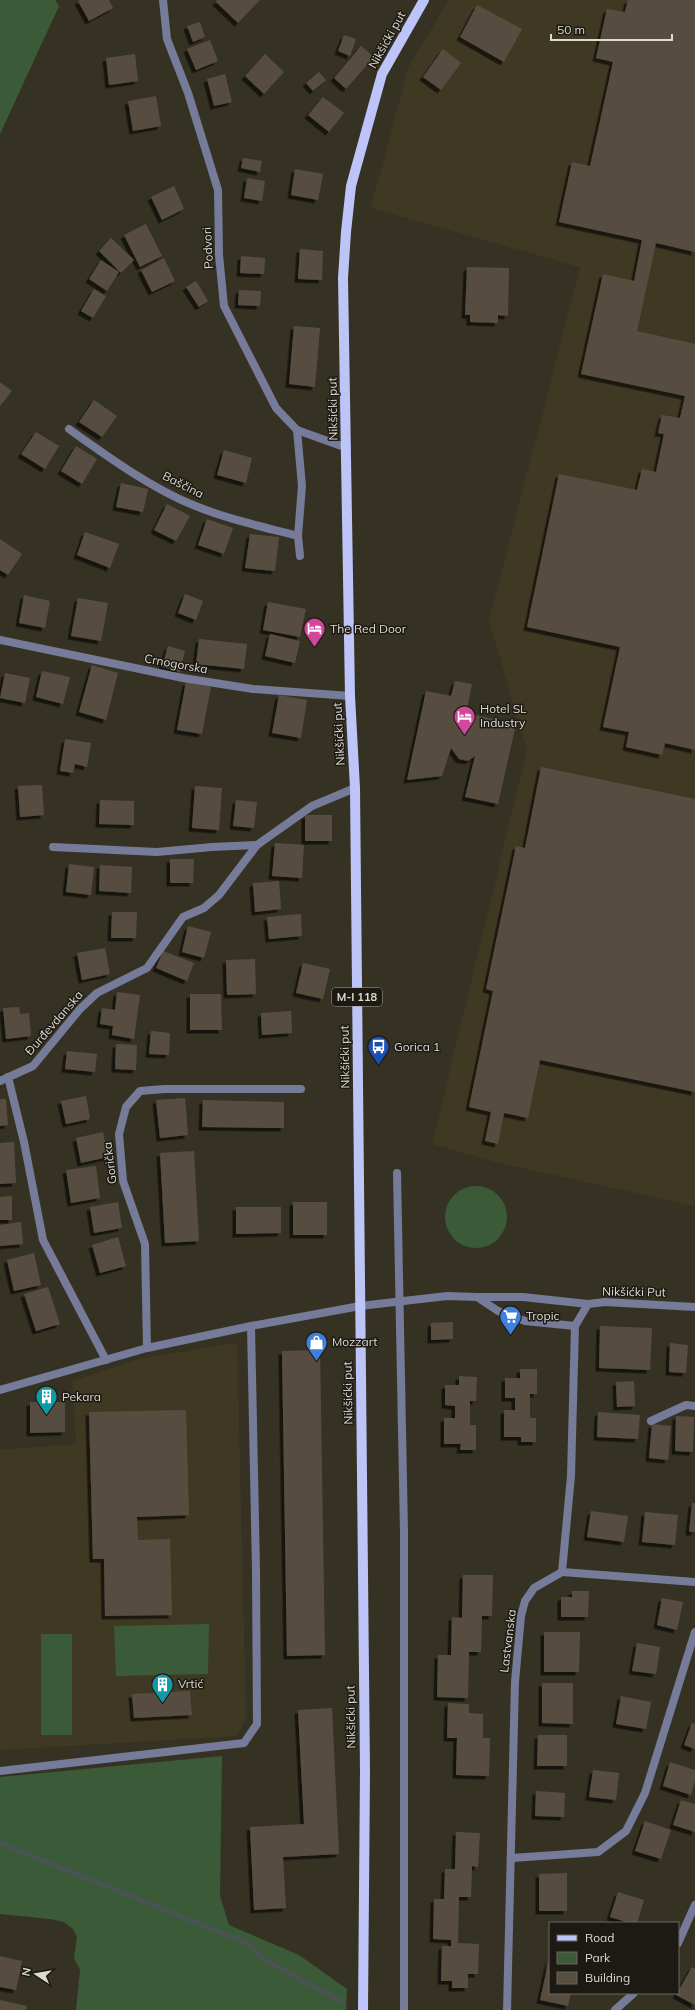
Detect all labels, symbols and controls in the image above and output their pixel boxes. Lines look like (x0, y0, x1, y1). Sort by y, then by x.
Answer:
street label: Nikšićki put (365, 9, 408, 71)
scale bar (551, 16, 672, 42)
text: 50 m (557, 22, 585, 37)
street label: Podvori (199, 227, 216, 269)
street label: Nikšićki put (324, 377, 341, 441)
street label: Baščina (160, 468, 206, 501)
hotel icon: The Red Door (301, 616, 327, 649)
place label: The Red Door (330, 621, 407, 636)
street label: Crnogorska (143, 651, 209, 676)
place label: Hotel SL Industry (480, 701, 527, 730)
street label: Nikšićki put (329, 702, 348, 766)
hotel icon: Hotel SL Industry (452, 703, 478, 736)
street label: Đurđevdanska (21, 987, 86, 1058)
road number: M-I 118 (332, 988, 382, 1006)
street label: Nikšićki put (336, 1025, 353, 1089)
bus stop icon: Gorica 1 (366, 1034, 392, 1067)
place label: Gorica 1 (394, 1039, 440, 1054)
street label: Gorička (99, 1141, 120, 1185)
street label: Nikšićki Put (602, 1283, 666, 1300)
supermarket icon: Tropic (497, 1303, 523, 1336)
place label: Tropic (526, 1308, 560, 1323)
shop icon: Mozzart (303, 1329, 329, 1362)
place label: Mozzart (332, 1334, 378, 1349)
street label: Nikšićki put (339, 1361, 356, 1425)
building icon: Pekara (34, 1384, 60, 1417)
place label: Pekara (62, 1389, 101, 1404)
street label: Lastvanska (496, 1608, 519, 1673)
building icon: Vrtić (149, 1671, 175, 1704)
place label: Vrtić (178, 1676, 203, 1691)
street label: Nikšićki put (342, 1685, 359, 1749)
legend (549, 1922, 679, 1994)
text: Road (585, 1930, 614, 1945)
text: Park (585, 1950, 611, 1965)
north arrow (16, 1954, 56, 1994)
text: N (19, 1966, 34, 1977)
text: Building (585, 1970, 630, 1985)

